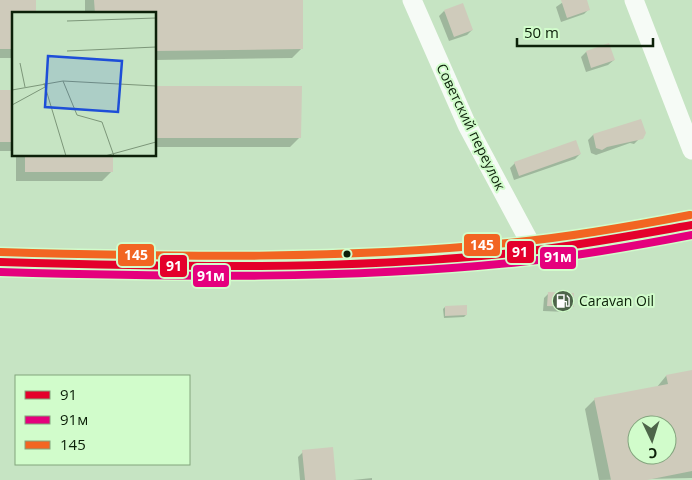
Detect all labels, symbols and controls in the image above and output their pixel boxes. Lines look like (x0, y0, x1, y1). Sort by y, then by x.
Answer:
inset map (12, 12, 156, 156)
scale bar (517, 15, 653, 47)
text: 50 m (524, 22, 559, 42)
street label: Советский переулок (432, 60, 511, 194)
line badge: 145 (463, 233, 501, 257)
text: 145 (470, 235, 494, 254)
line badge: 91 (506, 240, 535, 264)
text: 91 (512, 242, 528, 261)
line badge: 145 (117, 243, 155, 267)
text: 145 (124, 245, 148, 264)
line badge: 91м (539, 246, 577, 270)
text: 91м (544, 247, 572, 266)
unlabelled marker (342, 249, 352, 259)
line badge: 91 (159, 254, 188, 278)
text: 91 (166, 256, 182, 275)
line badge: 91м (192, 264, 230, 288)
text: 91м (197, 266, 225, 285)
fuel station icon: Caravan Oil (551, 289, 575, 313)
place label: Caravan Oil (579, 291, 654, 310)
legend (15, 375, 190, 465)
text: 91 (60, 384, 77, 404)
text: 91м (60, 409, 88, 429)
north arrow (627, 415, 677, 465)
text: 145 (60, 434, 86, 454)
text: С (648, 444, 658, 463)

